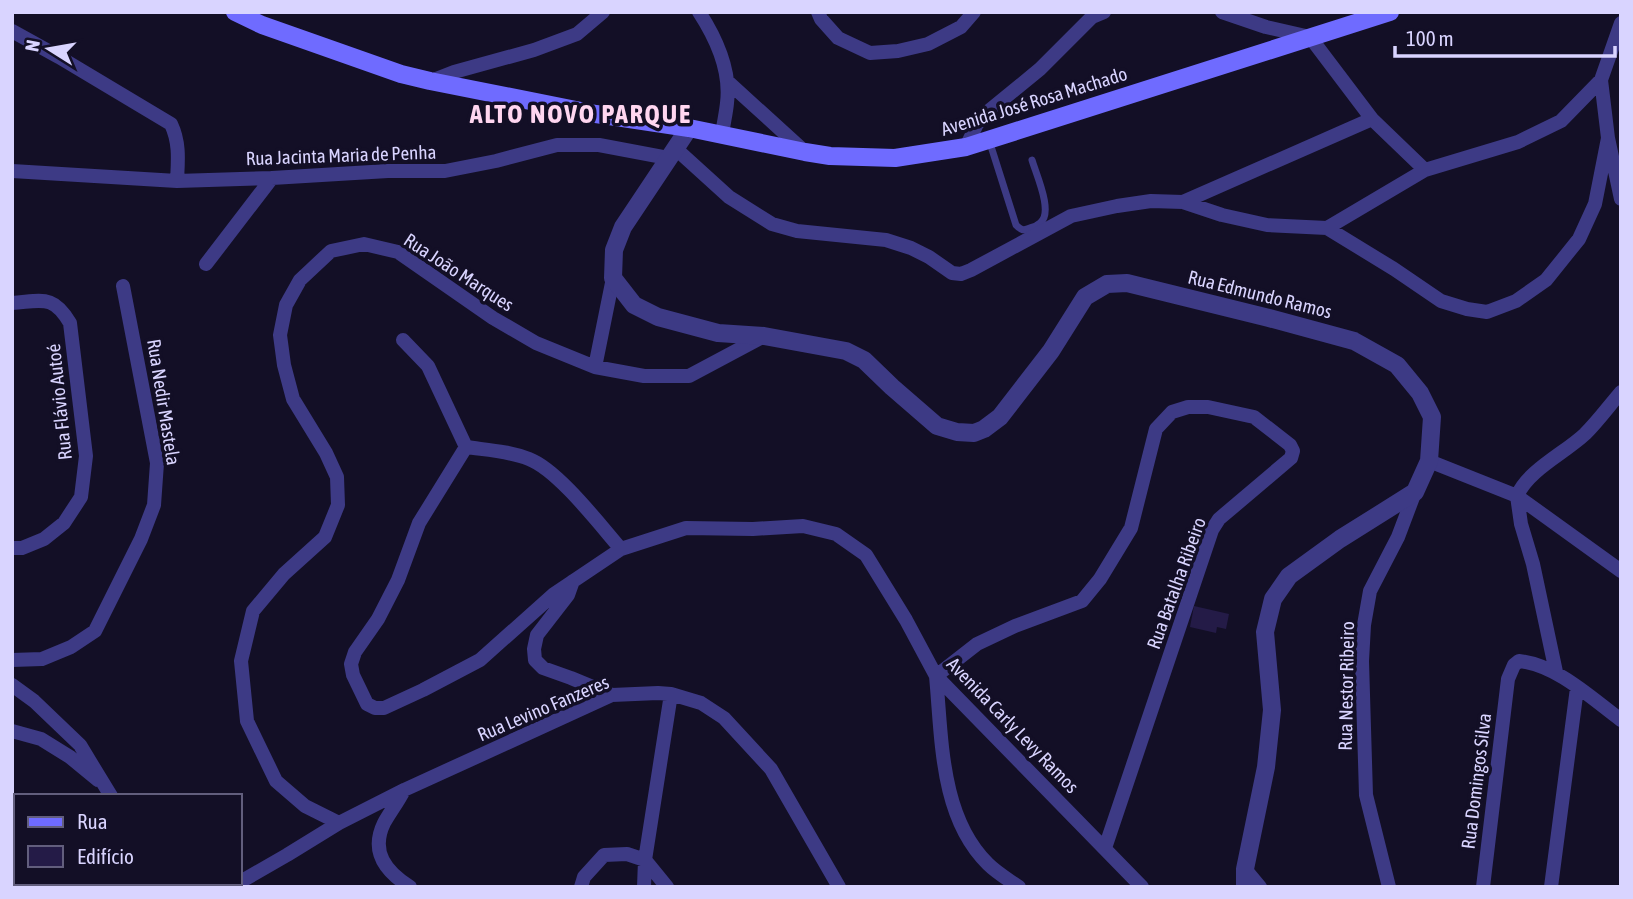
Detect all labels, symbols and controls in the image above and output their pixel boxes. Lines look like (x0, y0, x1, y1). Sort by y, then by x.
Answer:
north arrow (14, 14, 84, 84)
scale bar (1395, 14, 1616, 58)
text: 100 m (1406, 26, 1454, 50)
text: N (20, 38, 44, 53)
street label: Avenida José Rosa Machado (938, 62, 1130, 140)
district label: ALTO NOVO PARQUE (469, 99, 692, 129)
street label: Rua Jacinta Maria de Penha (245, 141, 437, 169)
street label: Rua João Marques (400, 228, 518, 316)
street label: Rua Edmundo Ramos (1186, 265, 1334, 323)
street label: Rua Nedir Mastela (143, 337, 185, 467)
street label: Rua Flávio Autoé (42, 343, 76, 461)
street label: Rua Batalha Ribeiro (1142, 514, 1210, 652)
street label: Rua Nestor Ribeiro (1334, 621, 1358, 751)
street label: Avenida Carly Levy Ramos (943, 653, 1083, 797)
street label: Rua Levino Fanzeres (474, 670, 612, 746)
street label: Rua Domingos Silva (1457, 712, 1495, 850)
legend (14, 794, 242, 885)
text: Rua (77, 809, 107, 833)
text: Edifício (77, 844, 134, 868)

